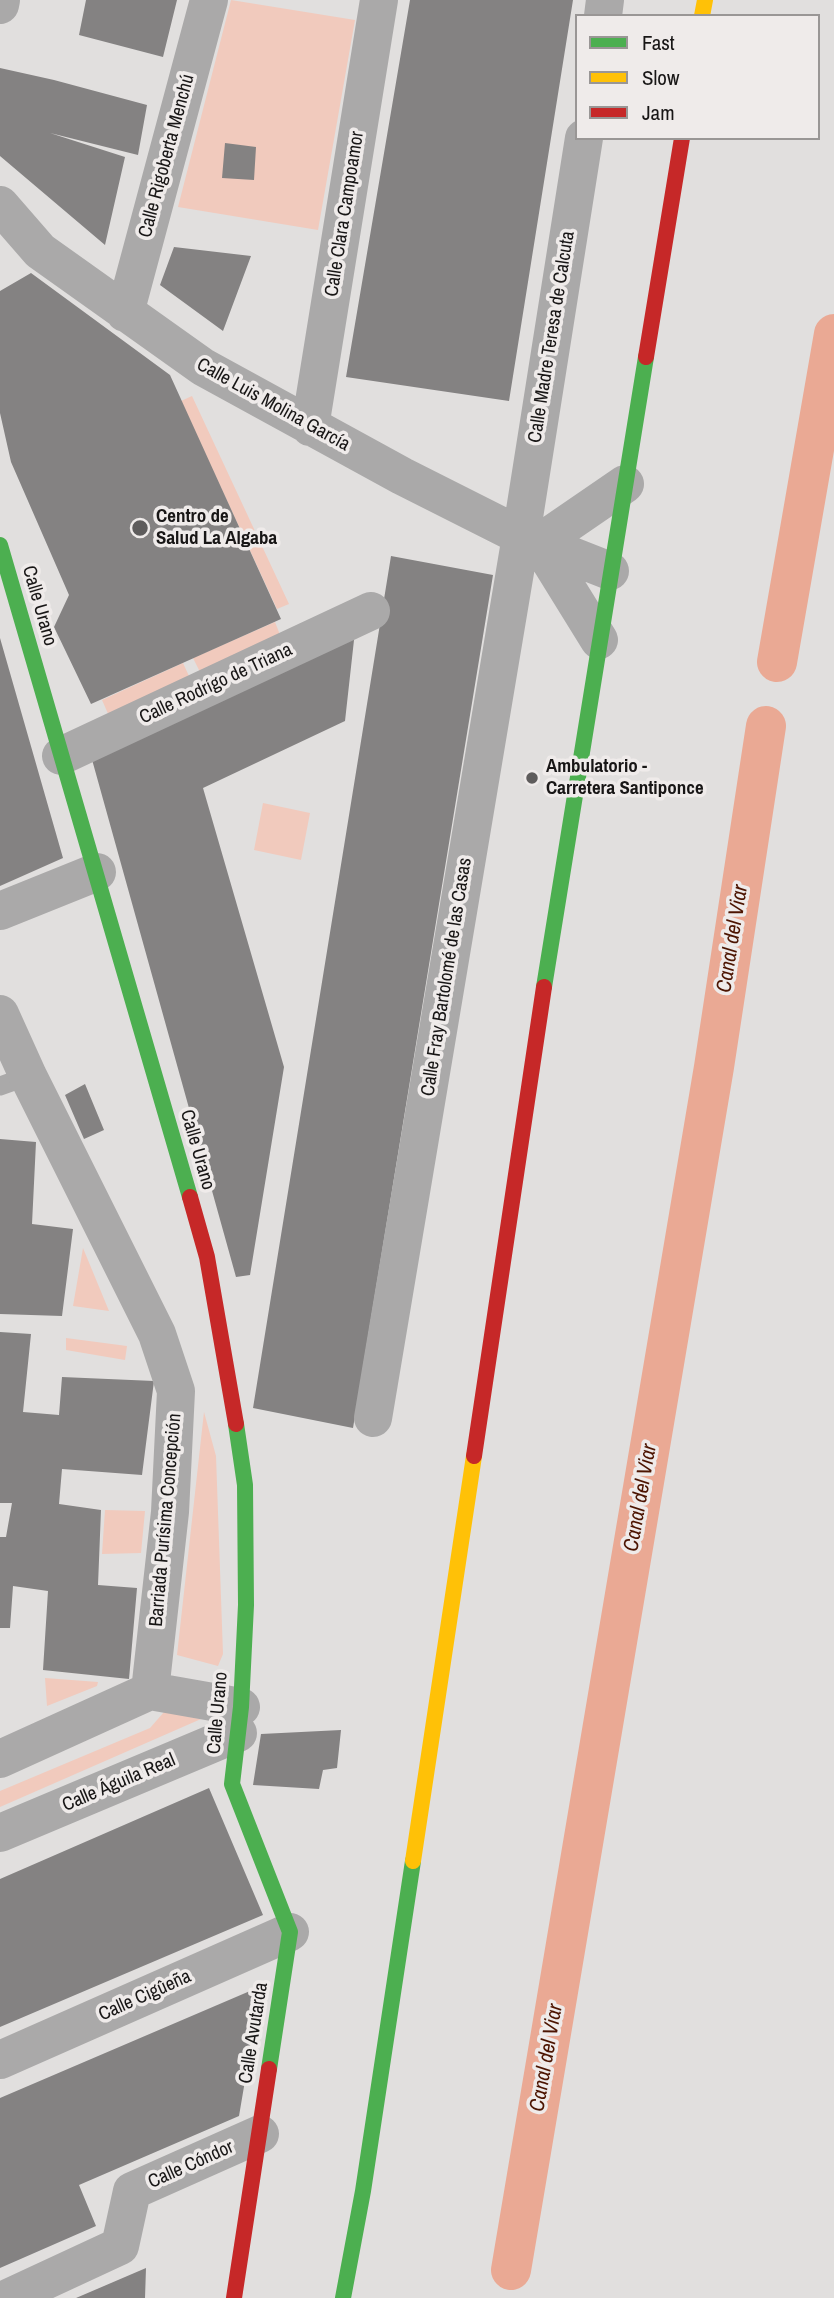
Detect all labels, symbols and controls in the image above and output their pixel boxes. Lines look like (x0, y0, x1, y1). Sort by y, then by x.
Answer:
legend (575, 14, 820, 140)
text: Fast (642, 28, 675, 57)
text: Slow (642, 63, 679, 92)
street label: Calle Rigoberta Menchú (134, 72, 200, 240)
text: Jam (642, 98, 675, 127)
street label: Calle Clara Campoamor (321, 130, 369, 298)
street label: Calle Madre Teresa de Calcuta (524, 230, 580, 444)
street label: Calle Luis Molina García (192, 353, 354, 457)
place label: Centro de Salud La Algaba (156, 506, 277, 550)
marker: Centro de Salud La Algaba (130, 518, 150, 538)
street label: Calle Urano (17, 563, 61, 649)
street label: Calle Rodrígo de Triana (136, 639, 296, 729)
place label: Ambulatorio - Carretera Santiponce (546, 756, 704, 800)
marker: Ambulatorio - Carretera Santiponce (524, 770, 540, 786)
street label: Calle Fray Bartolomé de las Casas (417, 856, 477, 1098)
water label: Canal del Viar (712, 883, 754, 995)
street label: Calle Urano (175, 1107, 219, 1193)
street label: Barriada Purísima Concepción (145, 1412, 187, 1628)
water label: Canal del Viar (619, 1442, 663, 1554)
street label: Calle Urano (203, 1671, 233, 1755)
street label: Calle Águila Real (59, 1749, 179, 1817)
street label: Calle Cigûeña (95, 1966, 195, 2026)
street label: Calle Avutarda (235, 1981, 273, 2085)
water label: Canal del Viar (525, 2002, 569, 2114)
street label: Calle Cóndor (145, 2136, 237, 2194)

